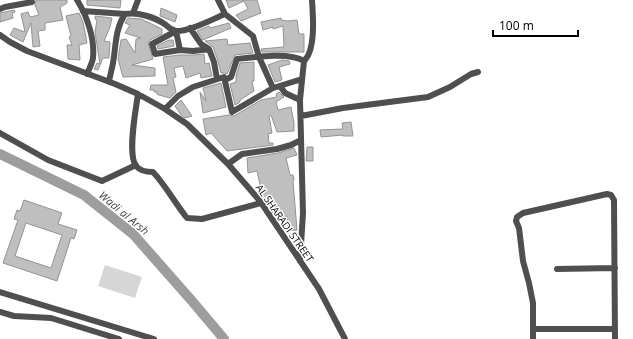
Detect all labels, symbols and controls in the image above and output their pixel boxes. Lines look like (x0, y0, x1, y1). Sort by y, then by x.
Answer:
scale bar (493, 12, 578, 38)
text: 100 m (499, 17, 534, 34)
street label: AL SHARADI STREET (253, 181, 317, 265)
water label: Wadi al Arsh (96, 187, 153, 238)

